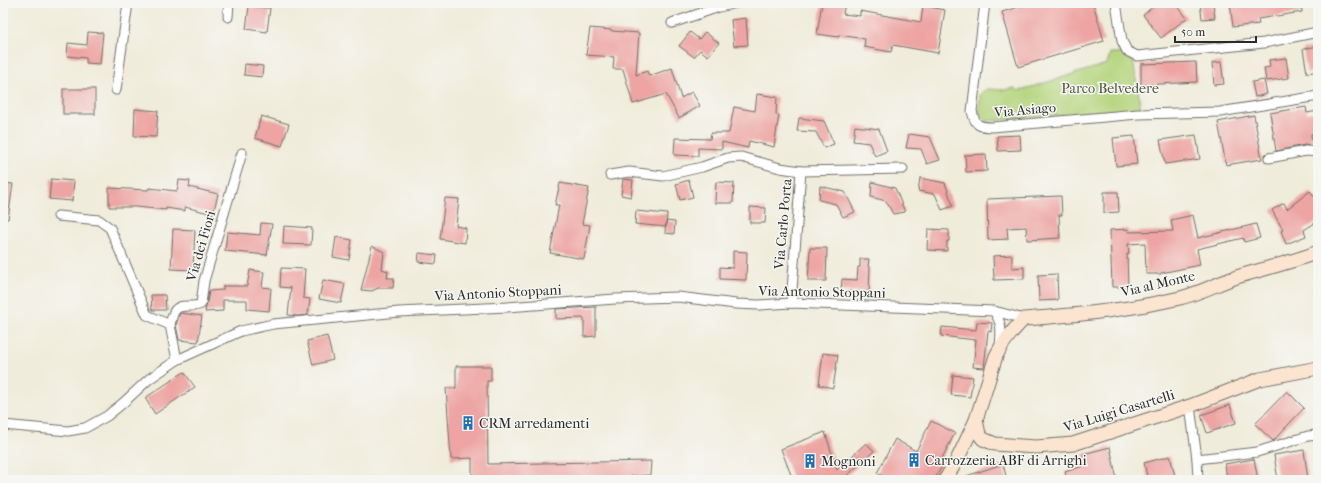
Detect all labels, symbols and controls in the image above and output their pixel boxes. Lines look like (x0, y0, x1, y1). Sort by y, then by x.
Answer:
scale bar (1175, 18, 1256, 44)
text: 50 m (1181, 25, 1205, 39)
park label: Parco Belvedere (1061, 80, 1159, 97)
street label: Via Asiago (992, 99, 1057, 121)
street label: Via Carlo Porta (770, 177, 795, 271)
street label: Via dei Fiori (182, 209, 219, 284)
street label: Via al Monte (1118, 267, 1197, 301)
street label: Via Antonio Stoppani (433, 281, 562, 305)
street label: Via Antonio Stoppani (757, 282, 886, 302)
street label: Via Luigi Casartelli (1061, 386, 1177, 436)
building icon: CRM arredamenti (460, 415, 476, 431)
place label: CRM arredamenti (479, 415, 589, 432)
building icon: Carrozzeria ABF di Arrighi (906, 452, 922, 468)
place label: Carrozzeria ABF di Arrighi (925, 452, 1087, 469)
building icon: Mognoni (802, 453, 818, 469)
place label: Mognoni (821, 453, 876, 470)

